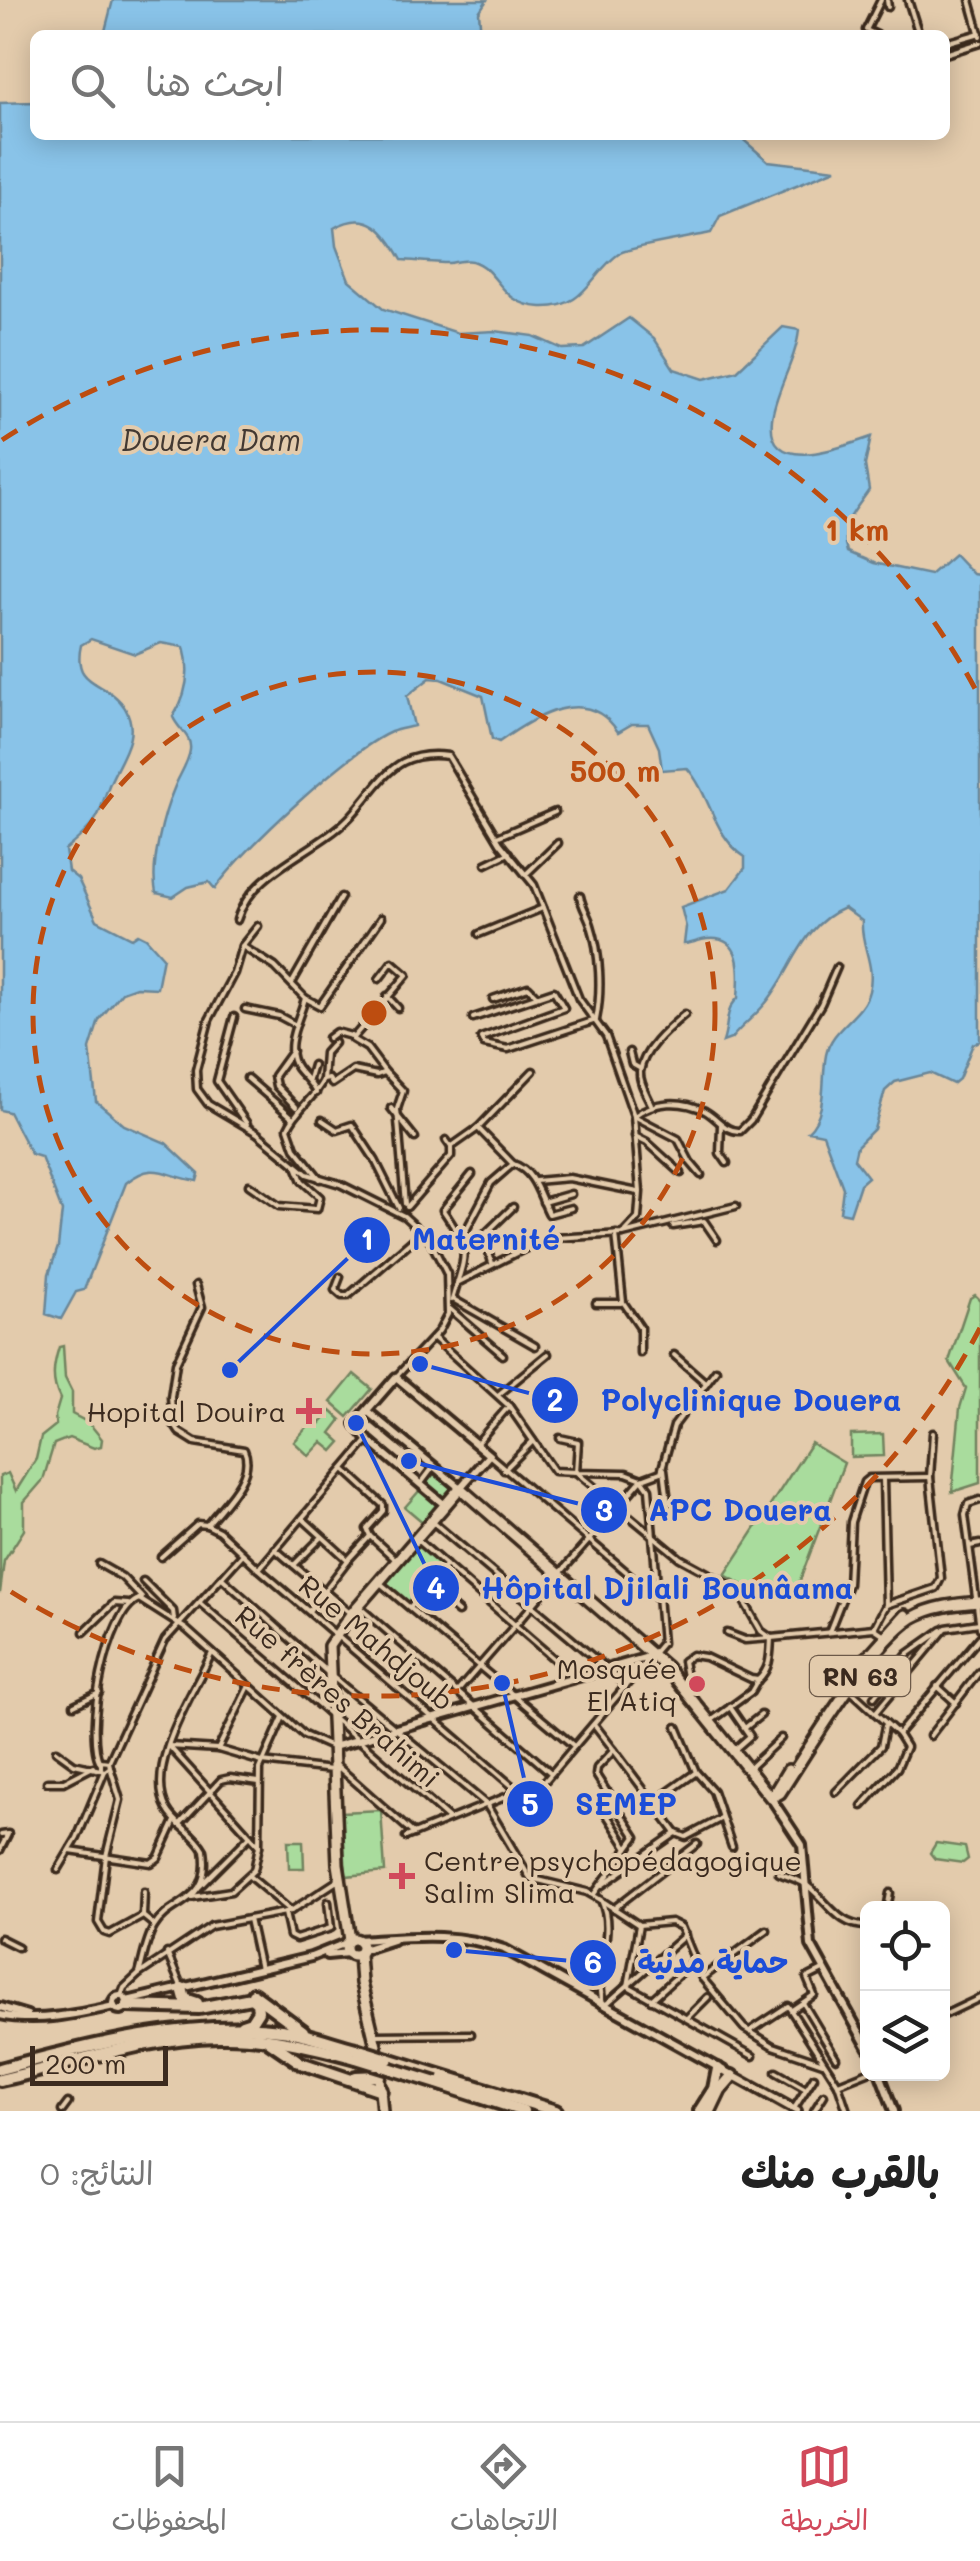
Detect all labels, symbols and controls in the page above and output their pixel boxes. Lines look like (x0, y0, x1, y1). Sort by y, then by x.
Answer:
search box (30, 30, 950, 140)
text: ابحث هنا (145, 56, 284, 106)
icon: search (65, 58, 120, 113)
water label: Douera Dam (121, 419, 301, 459)
text: 1 km (825, 509, 889, 549)
text: 500 m (570, 750, 660, 790)
centre of rings (356, 995, 392, 1031)
callout: Maternité (342, 1210, 580, 1270)
text: 1 (360, 1218, 374, 1258)
text: Maternité (412, 1218, 560, 1258)
callout: Polyclinique Douera (530, 1370, 921, 1430)
text: 2 (547, 1379, 563, 1419)
text: Polyclinique Douera (601, 1379, 901, 1419)
place label: Hopital Douira (87, 1393, 286, 1429)
marker: Hopital Douira (296, 1398, 322, 1424)
callout: APC Douera (579, 1480, 852, 1540)
text: 3 (595, 1489, 613, 1529)
text: APC Douera (648, 1489, 832, 1529)
callout: Hôpital Djilali Bounâama (411, 1558, 873, 1618)
street label: Rue Mahdjoub (292, 1566, 462, 1718)
text: 4 (426, 1567, 446, 1607)
text: Hôpital Djilali Bounâama (481, 1567, 853, 1607)
street label: Rue frères Brahimi (228, 1597, 448, 1795)
place label: Mosquée El Atiq (557, 1650, 677, 1718)
road number: RN 63 (810, 1656, 910, 1696)
marker: Mosquée El Atiq (686, 1673, 708, 1695)
callout: SEMEP (505, 1774, 697, 1834)
text: 5 (521, 1783, 539, 1823)
text: SEMEP (575, 1783, 677, 1823)
place label: Centre psychopédagogique Salim Slima (424, 1842, 802, 1910)
marker: Centre psychopédagogique Salim Slima (389, 1863, 415, 1889)
map controls (860, 1901, 950, 2081)
button: locate (860, 1901, 950, 1991)
callout: حماية مدنية (568, 1933, 809, 1993)
text: 6 (584, 1941, 602, 1981)
text: حماية مدنية (637, 1941, 789, 1981)
button: layers (860, 1991, 950, 2081)
scale bar (30, 2041, 168, 2086)
text: 200 m (45, 2045, 126, 2081)
text: بالقرب منك (741, 2144, 940, 2199)
text: النتائج: 0 (40, 2151, 154, 2193)
tab: المحفوظات (112, 2439, 227, 2545)
tab: الاتجاهات (450, 2439, 558, 2545)
tab: الخريطة (781, 2439, 868, 2545)

